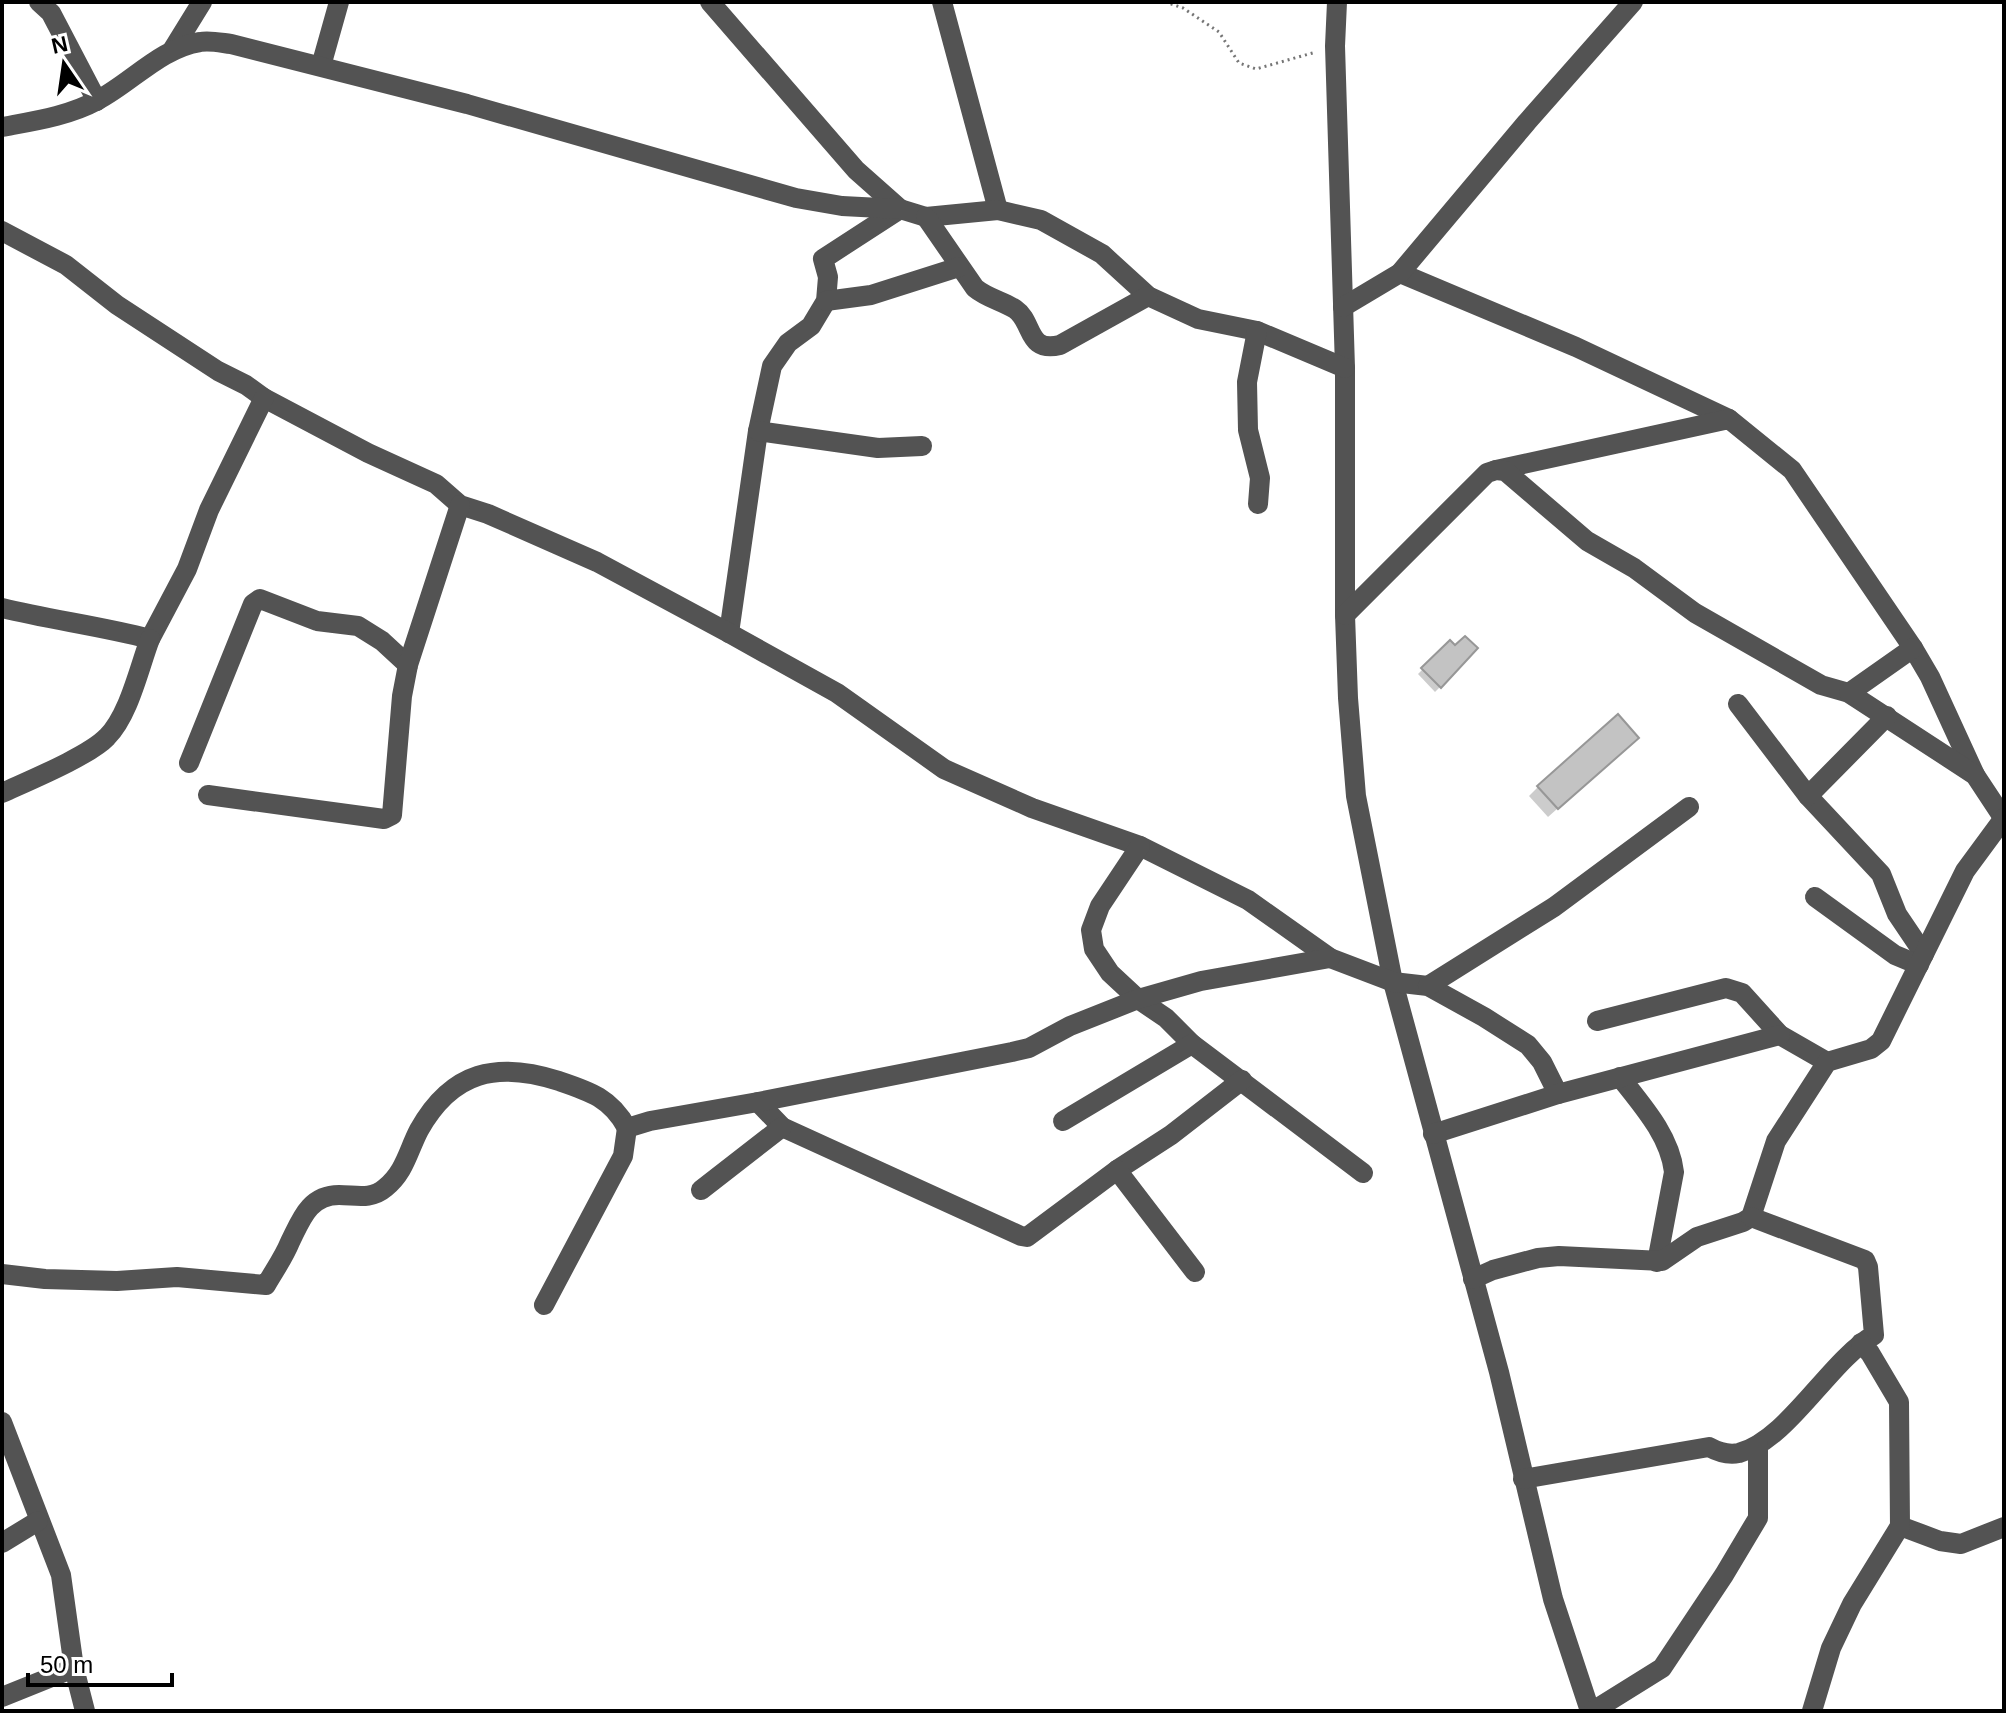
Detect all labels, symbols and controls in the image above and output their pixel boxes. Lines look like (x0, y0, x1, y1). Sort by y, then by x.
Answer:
north arrow (24, 24, 104, 104)
text: N (49, 31, 70, 59)
scale bar (28, 1637, 172, 1687)
text: 50 m (40, 1651, 93, 1678)

